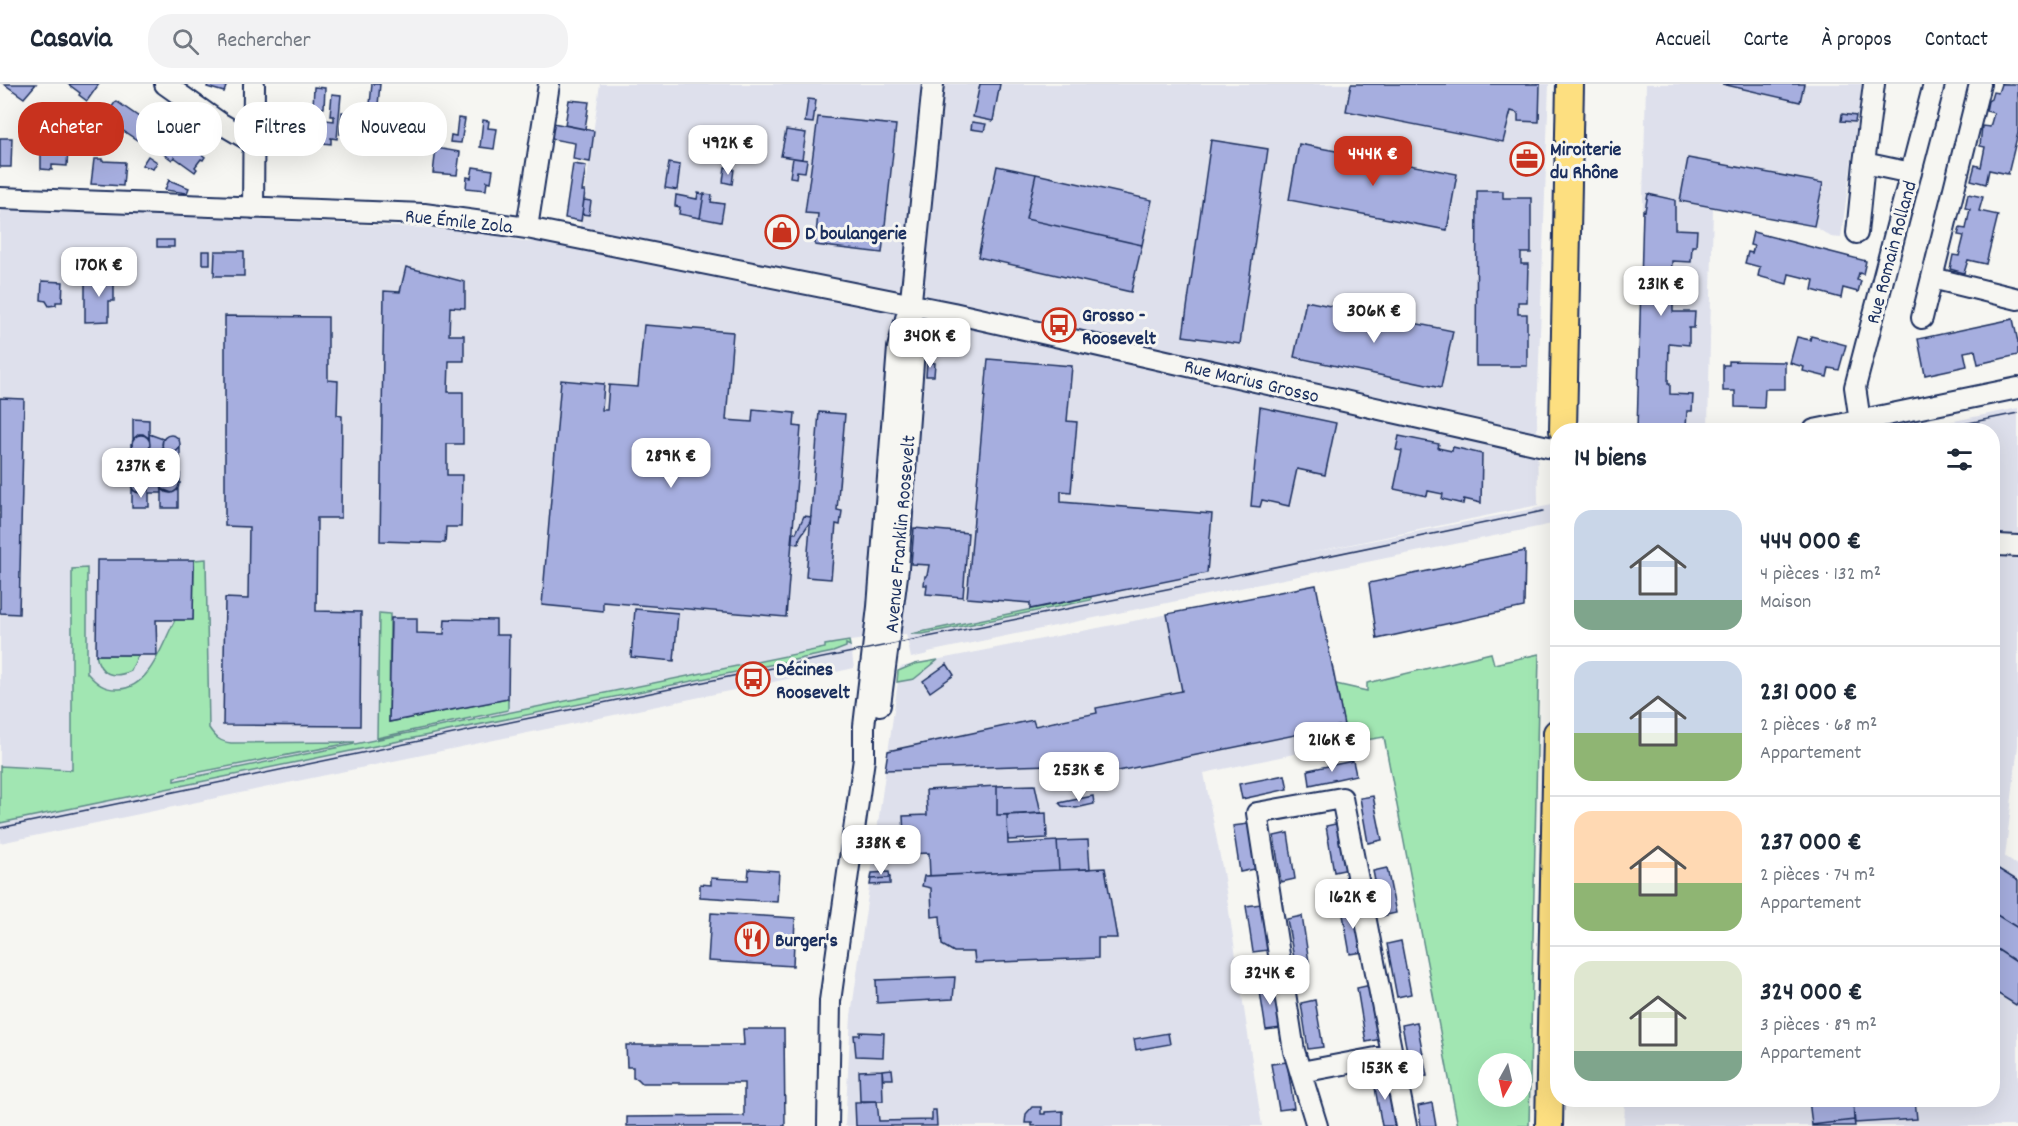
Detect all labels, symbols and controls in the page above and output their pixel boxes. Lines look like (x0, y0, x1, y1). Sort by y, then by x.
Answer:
search box (148, 14, 568, 68)
text: Casavia (30, 21, 112, 61)
icon: search (169, 25, 202, 58)
text: Rechercher (217, 26, 311, 57)
text: Accueil (1655, 26, 1710, 56)
text: Carte (1743, 26, 1788, 56)
text: À propos (1821, 26, 1892, 56)
text: Contact (1925, 26, 1988, 56)
chip: Acheter (18, 102, 124, 156)
chip: Louer (136, 102, 222, 156)
chip: Filtres (234, 102, 327, 156)
chip: Nouveau (339, 102, 447, 156)
pin: 492K € (679, 125, 777, 176)
text: 492K € (702, 130, 754, 158)
pin: 444K € (1324, 136, 1422, 187)
place label: Miroiterie du Rhône (1550, 137, 1622, 188)
text: 444K € (1348, 141, 1398, 169)
office icon: Miroiterie du Rhône (1509, 141, 1545, 177)
street label: Rue Romain Rolland (1860, 178, 1925, 327)
street label: Rue Émile Zola (403, 203, 515, 243)
shop icon: D boulangerie (764, 214, 800, 250)
place label: D boulangerie (805, 221, 907, 249)
pin: 170K € (50, 247, 148, 298)
text: 170K € (75, 252, 123, 280)
pin: 231K € (1612, 266, 1710, 317)
text: 231K € (1638, 271, 1684, 299)
pin: 306K € (1325, 293, 1423, 344)
text: 306K € (1347, 298, 1401, 326)
place label: Grosso - Roosevelt (1082, 303, 1157, 354)
bus stop icon: Grosso - Roosevelt (1041, 307, 1077, 343)
pin: 340K € (881, 318, 979, 369)
text: 340K € (903, 323, 957, 351)
street label: Rue Marius Grosso (1181, 354, 1322, 412)
street label: Avenue Franklin Roosevelt (879, 434, 925, 634)
pin: 289K € (622, 438, 720, 489)
text: 14 biens (1574, 441, 1647, 478)
text: 289K € (646, 443, 696, 471)
icon: filters (1943, 443, 1976, 476)
pin: 237K € (92, 448, 190, 499)
text: 237K € (116, 453, 166, 481)
text: 444 000 € (1760, 524, 1861, 561)
icon: home (1622, 534, 1694, 606)
text: 4 pièces · 132 m² (1760, 561, 1881, 589)
text: Maison (1760, 589, 1811, 617)
place label: Décines Roosevelt (776, 657, 851, 708)
bus stop icon: Décines Roosevelt (735, 661, 771, 697)
text: 231 000 € (1760, 675, 1858, 712)
icon: home (1622, 685, 1694, 757)
text: 2 pièces · 68 m² (1760, 712, 1877, 740)
pin: 216K € (1283, 722, 1381, 773)
text: 216K € (1308, 727, 1356, 755)
text: Appartement (1760, 740, 1862, 768)
pin: 253K € (1030, 752, 1128, 803)
text: 253K € (1053, 757, 1105, 785)
pin: 338K € (832, 825, 930, 876)
text: 237 000 € (1760, 825, 1862, 862)
text: 338K € (856, 830, 906, 858)
icon: home (1622, 835, 1694, 907)
text: 2 pièces · 74 m² (1760, 862, 1875, 890)
pin: 162K € (1304, 879, 1402, 930)
text: 162K € (1329, 884, 1377, 912)
text: Appartement (1760, 890, 1862, 918)
restaurant icon: Burger's (734, 921, 770, 957)
place label: Burger's (775, 928, 838, 956)
pin: 324K € (1221, 955, 1319, 1006)
text: 324K € (1245, 960, 1295, 988)
text: 324 000 € (1760, 975, 1863, 1012)
icon: home (1622, 985, 1694, 1057)
text: 3 pièces · 89 m² (1760, 1012, 1877, 1040)
text: Appartement (1760, 1040, 1862, 1068)
pin: 153K € (1336, 1050, 1434, 1101)
north arrow (1478, 1053, 1532, 1107)
map controls (1478, 1053, 1532, 1107)
text: 153K € (1361, 1055, 1409, 1083)

